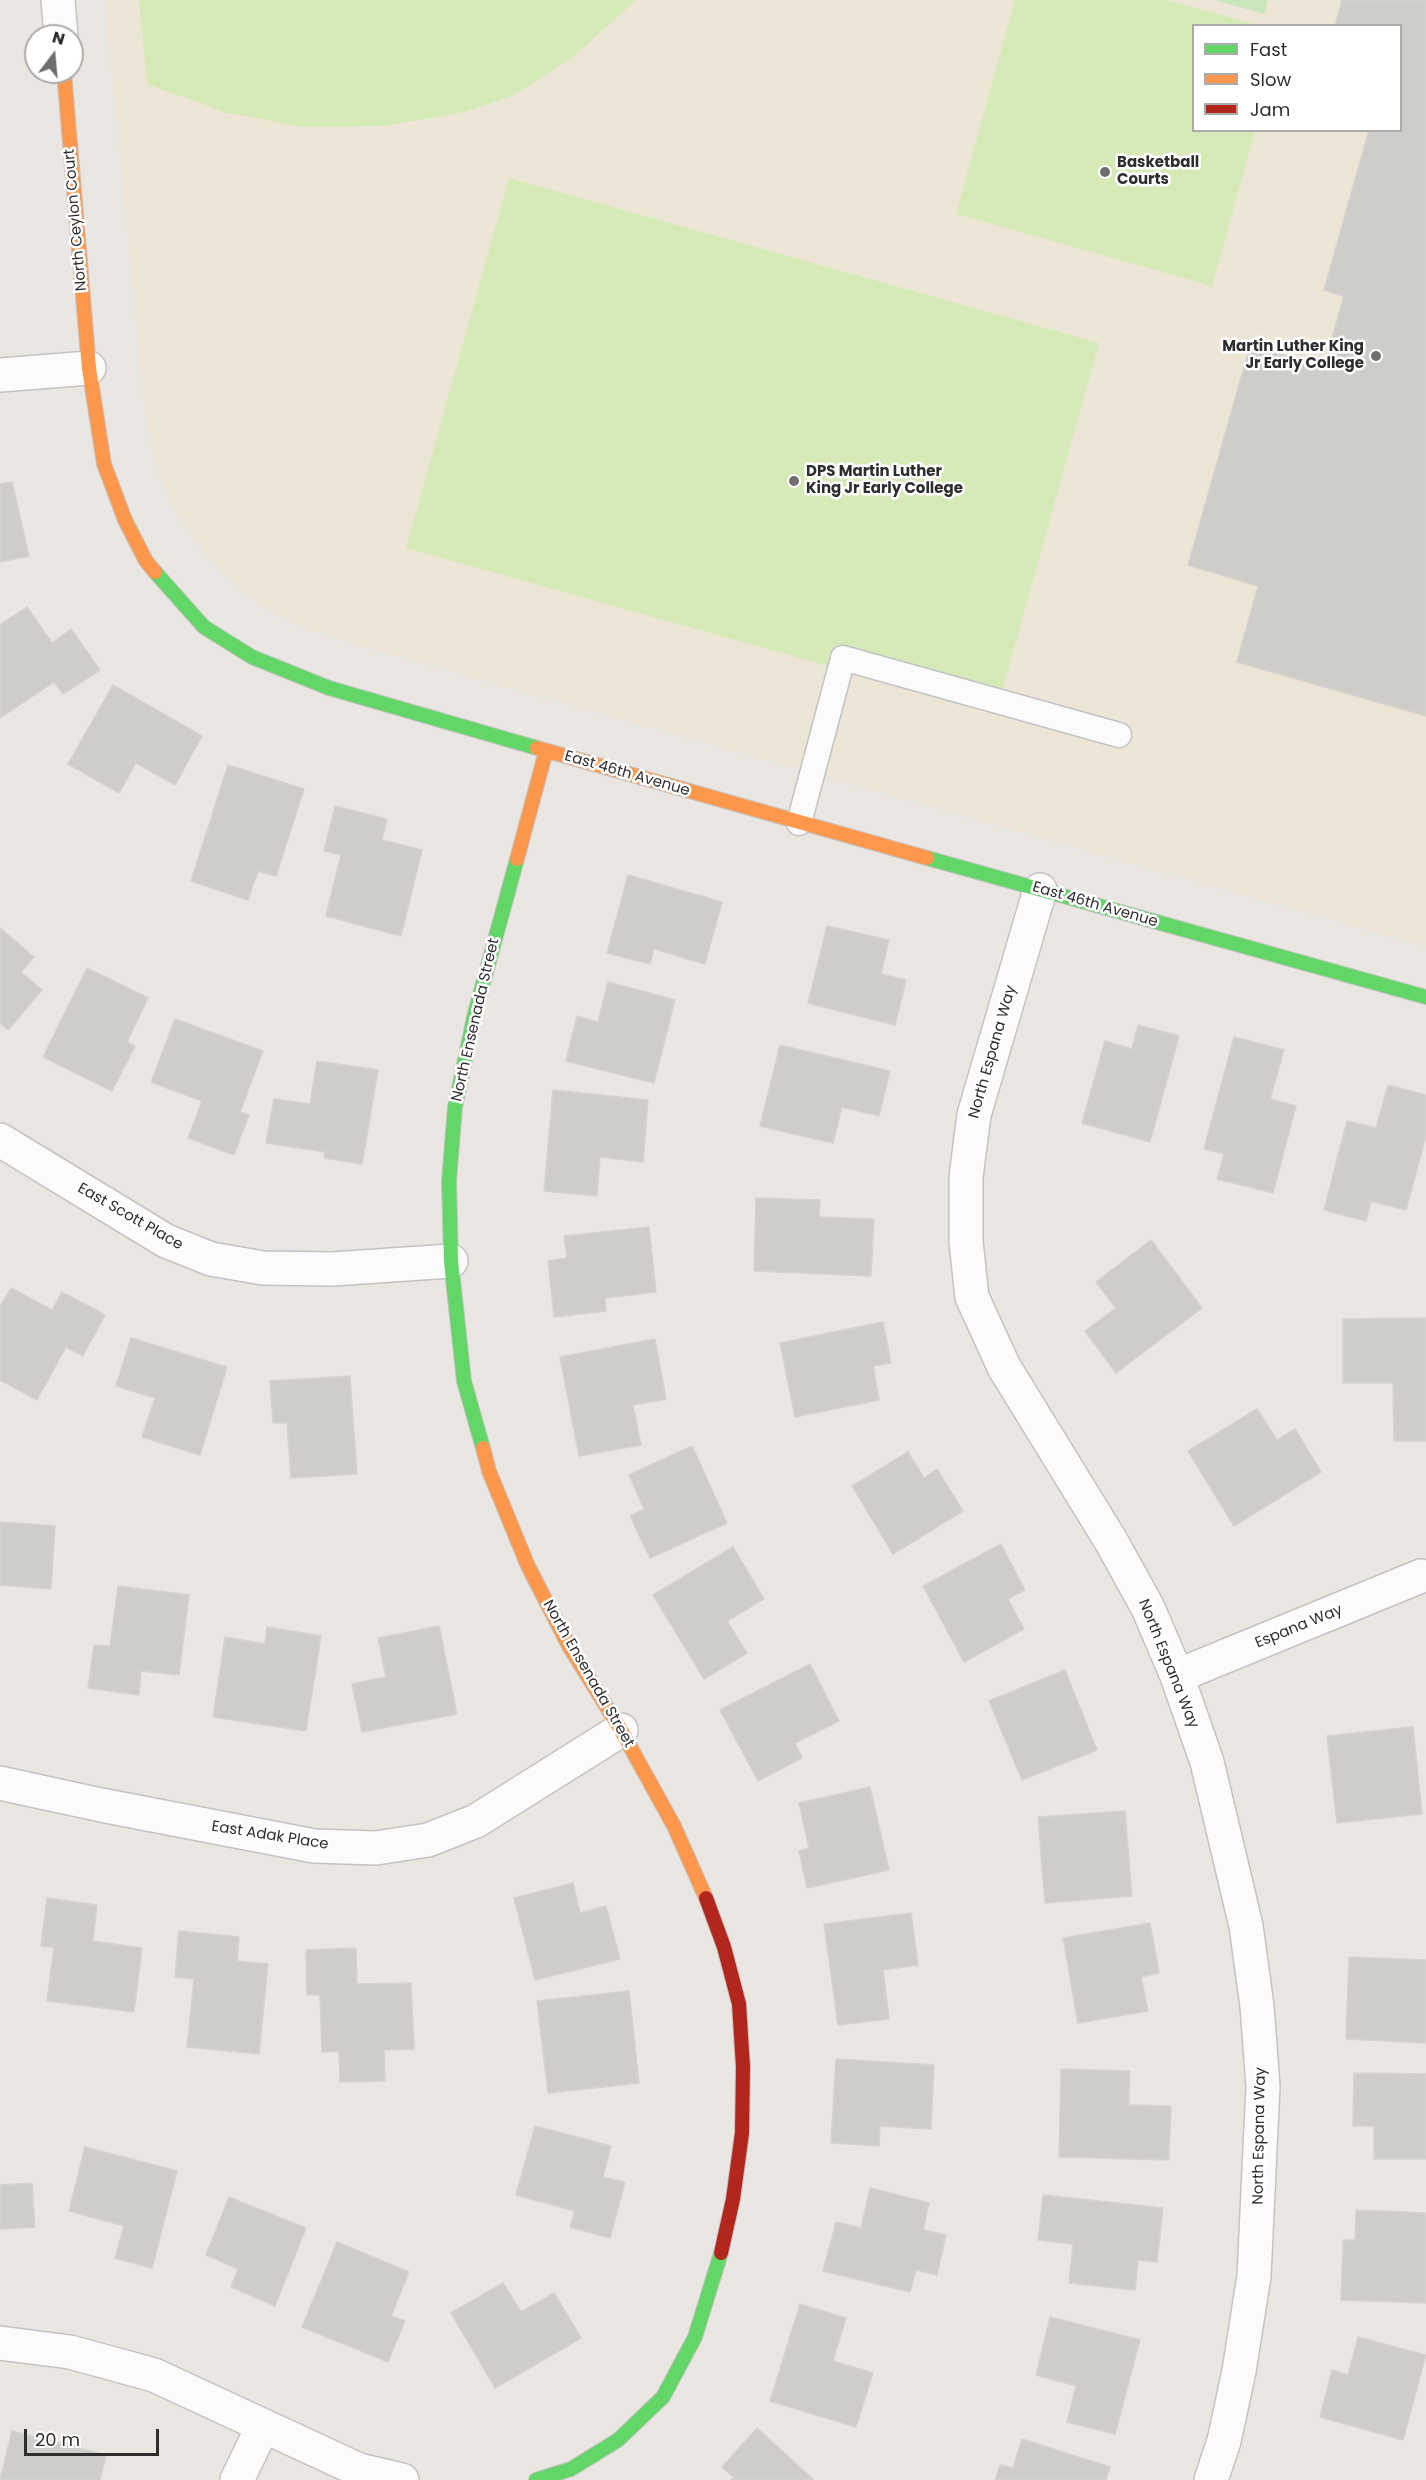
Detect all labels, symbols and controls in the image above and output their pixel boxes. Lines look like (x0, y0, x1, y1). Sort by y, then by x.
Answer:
north arrow (24, 24, 84, 84)
legend (1192, 24, 1402, 132)
text: N (50, 25, 68, 51)
text: Fast (1250, 37, 1287, 62)
text: Slow (1250, 67, 1291, 92)
text: Jam (1250, 97, 1290, 122)
street label: North Ceylon Court (61, 148, 91, 292)
place label: Basketball Courts (1117, 154, 1199, 189)
marker: Basketball Courts (1098, 165, 1112, 179)
place label: Martin Luther King Jr Early College (1222, 338, 1364, 373)
marker: Martin Luther King Jr Early College (1369, 349, 1383, 363)
place label: DPS Martin Luther King Jr Early College (806, 463, 963, 498)
marker: DPS Martin Luther King Jr Early College (787, 474, 801, 488)
street label: East 46th Avenue (562, 748, 692, 800)
street label: East 46th Avenue (1030, 879, 1160, 931)
street label: North Ensenada Street (448, 937, 504, 1103)
street label: North Espana Way (965, 983, 1021, 1121)
street label: East Scott Place (74, 1180, 186, 1254)
street label: North Ensenada Street (538, 1597, 638, 1751)
street label: North Espana Way (1134, 1597, 1202, 1731)
street label: Espana Way (1253, 1601, 1345, 1653)
street label: East Adak Place (210, 1818, 330, 1854)
street label: North Espana Way (1250, 2067, 1270, 2205)
scale bar (27, 2417, 162, 2455)
text: 20 m (35, 2427, 80, 2452)

